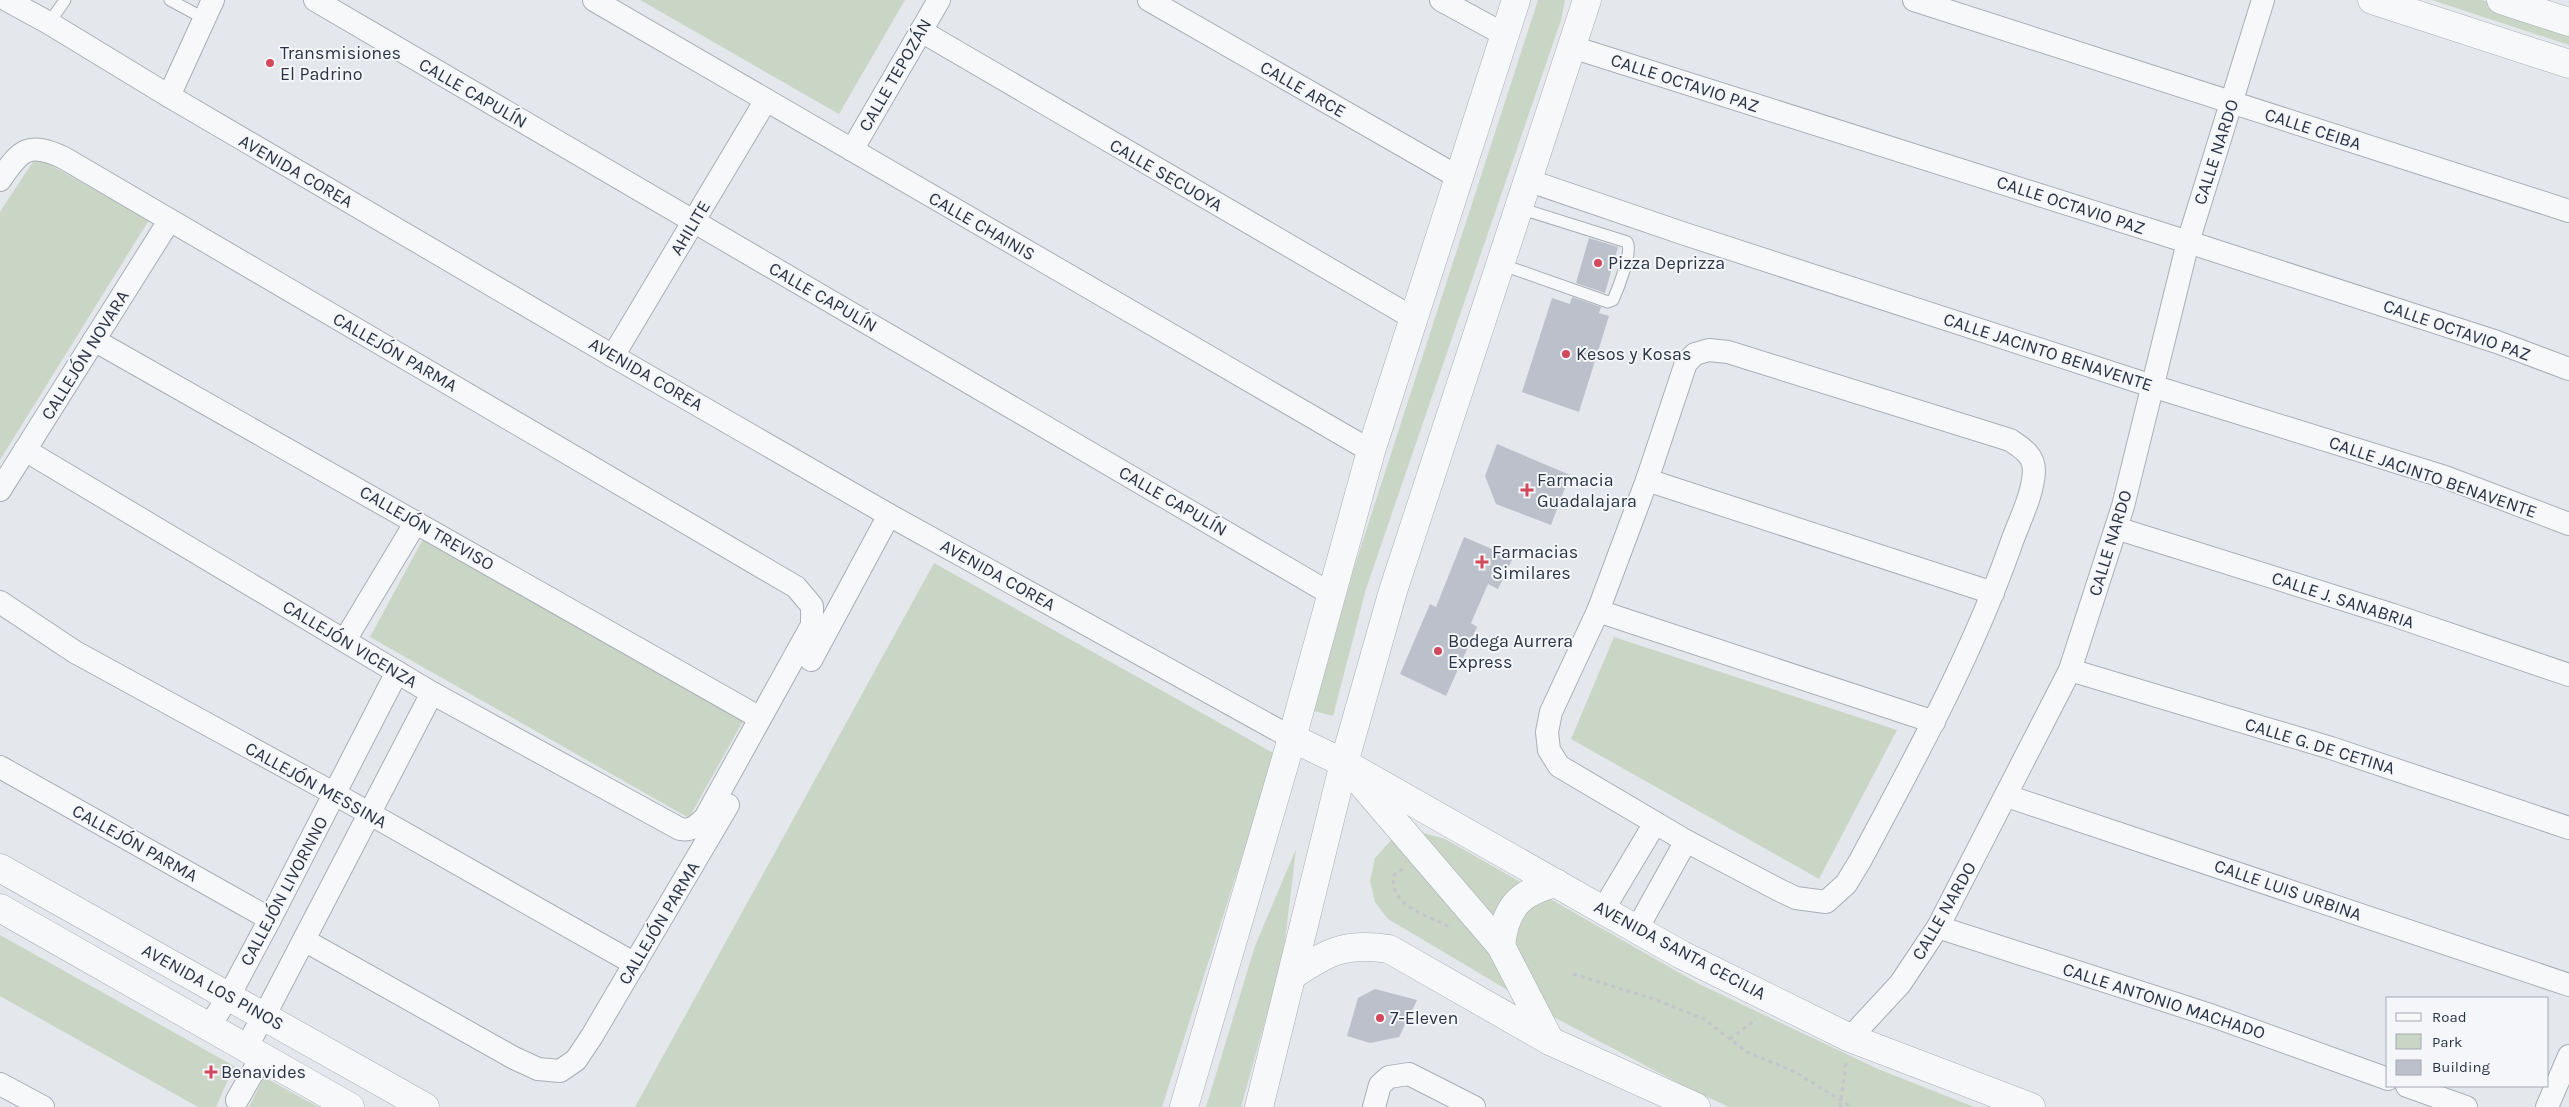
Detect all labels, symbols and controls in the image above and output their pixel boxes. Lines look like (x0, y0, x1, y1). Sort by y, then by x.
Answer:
street label: CALLE TEPOZÁN (853, 14, 936, 135)
place label: Transmisiones El Padrino (280, 42, 401, 85)
street label: CALLE OCTAVIO PAZ (1608, 49, 1762, 117)
street label: CALLE CAPULÍN (415, 52, 532, 133)
street label: CALLE ARCE (1256, 56, 1350, 122)
marker: Transmisiones El Padrino (264, 57, 276, 69)
street label: CALLE NARDO (2189, 96, 2243, 208)
street label: CALLE CEIBA (2262, 103, 2364, 155)
street label: AVENIDA COREA (235, 129, 357, 213)
street label: CALLE SECUOYA (1106, 134, 1226, 216)
street label: CALLE OCTAVIO PAZ (1994, 171, 2148, 239)
street label: CALLE CHAINIS (925, 187, 1039, 265)
street label: AHILITE (665, 197, 715, 259)
place label: Pizza Deprizza (1608, 252, 1725, 274)
street label: CALLE CAPULÍN (765, 256, 882, 337)
marker: Pizza Deprizza (1592, 257, 1604, 269)
street label: CALLEJÓN NOVARA (35, 286, 134, 424)
street label: CALLE OCTAVIO PAZ (2380, 294, 2534, 366)
street label: CALLEJÓN PARMA (329, 307, 462, 397)
street label: CALLE JACINTO BENAVENTE (1941, 308, 2155, 396)
street label: AVENIDA COREA (585, 332, 707, 416)
place label: Kesos y Kosas (1576, 343, 1691, 365)
marker: Kesos y Kosas (1560, 348, 1572, 360)
street label: CALLE JACINTO BENAVENTE (2326, 431, 2540, 523)
street label: CALLE CAPULÍN (1115, 460, 1232, 541)
place label: Farmacia Guadalajara (1537, 469, 1637, 512)
street label: CALLEJÓN TREVISO (356, 480, 499, 575)
marker: Farmacia Guadalajara (1521, 484, 1533, 496)
street label: CALLE NARDO (2083, 487, 2137, 599)
street label: AVENIDA COREA (937, 534, 1059, 616)
place label: Farmacias Similares (1492, 541, 1578, 584)
marker: Farmacias Similares (1476, 556, 1488, 568)
street label: CALLE J. SANABRIA (2269, 567, 2417, 633)
street label: CALLEJÓN VICENZA (279, 594, 422, 693)
place label: Bodega Aurrera Express (1448, 630, 1573, 673)
marker: Bodega Aurrera Express (1432, 645, 1444, 657)
street label: CALLE G. DE CETINA (2242, 713, 2398, 779)
street label: CALLEJÓN MESSINA (241, 736, 391, 833)
street label: CALLEJÓN PARMA (68, 799, 202, 887)
street label: CALLEJÓN LIVORNNO (234, 812, 333, 970)
street label: CALLE LUIS URBINA (2211, 854, 2365, 926)
street label: CALLEJÓN PARMA (613, 857, 704, 989)
street label: CALLE NARDO (1907, 858, 1981, 964)
street label: AVENIDA SANTA CECILIA (1590, 895, 1770, 1005)
street label: AVENIDA LOS PINOS (138, 939, 288, 1035)
street label: CALLE ANTONIO MACHADO (2060, 958, 2268, 1044)
legend (2386, 997, 2549, 1087)
place label: 7-Eleven (1390, 1007, 1458, 1029)
text: Road (2432, 1008, 2467, 1026)
marker: 7-Eleven (1374, 1012, 1386, 1024)
text: Park (2432, 1033, 2462, 1051)
text: Building (2432, 1058, 2490, 1076)
place label: Benavides (221, 1061, 306, 1083)
marker: Benavides (205, 1066, 217, 1078)

